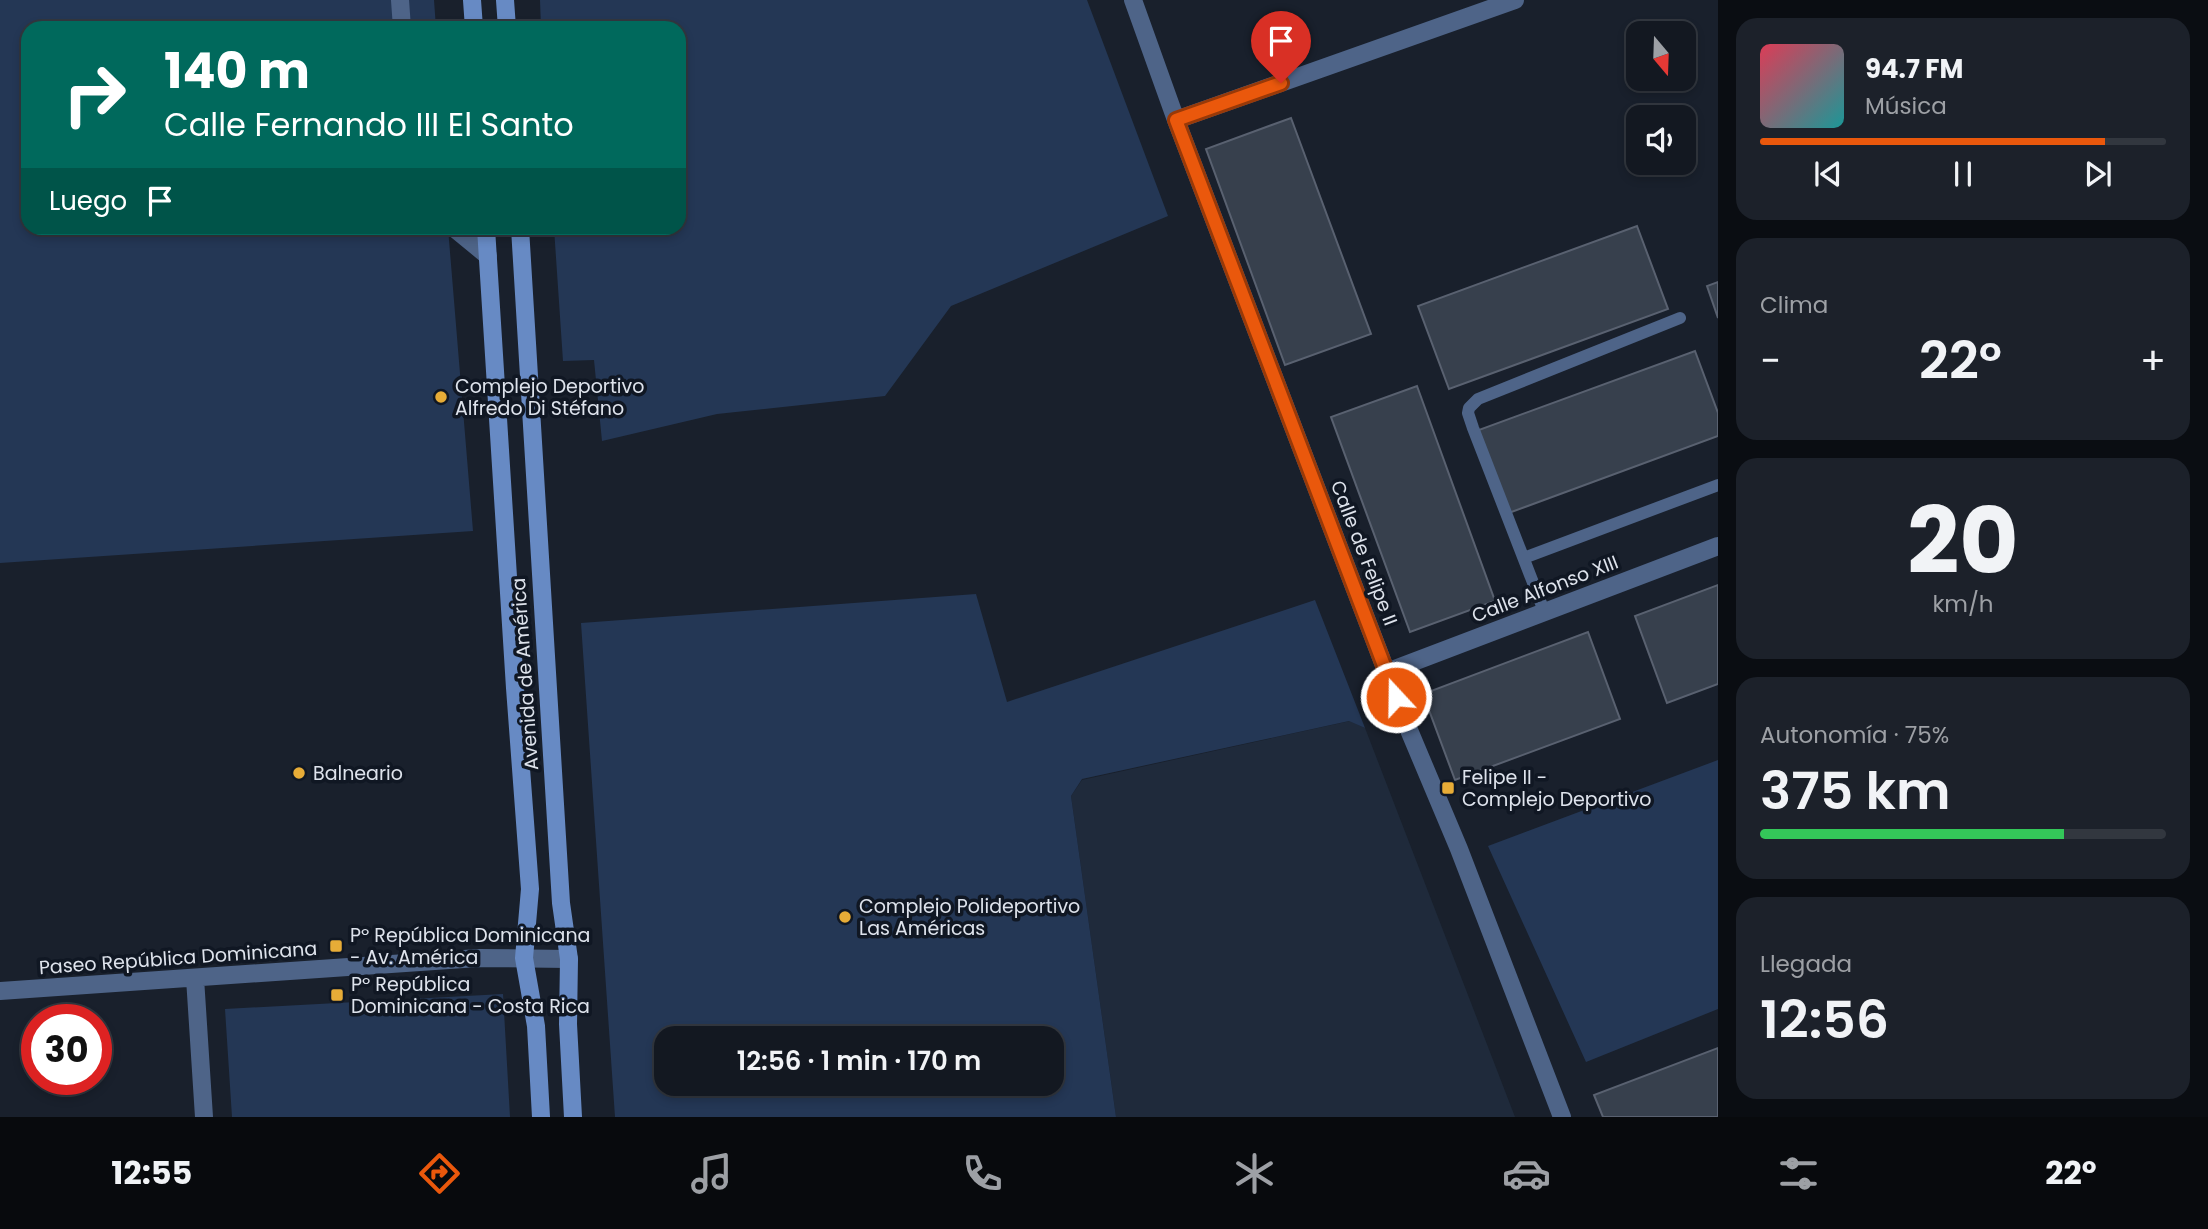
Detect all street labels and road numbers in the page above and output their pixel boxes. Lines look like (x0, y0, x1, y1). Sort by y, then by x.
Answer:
street label: Calle de Felipe II (1324, 477, 1404, 629)
street label: Calle Alfonso XIII (1468, 549, 1622, 629)
street label: Avenida de América (505, 577, 545, 771)
street label: Paseo República Dominicana (38, 935, 318, 981)

